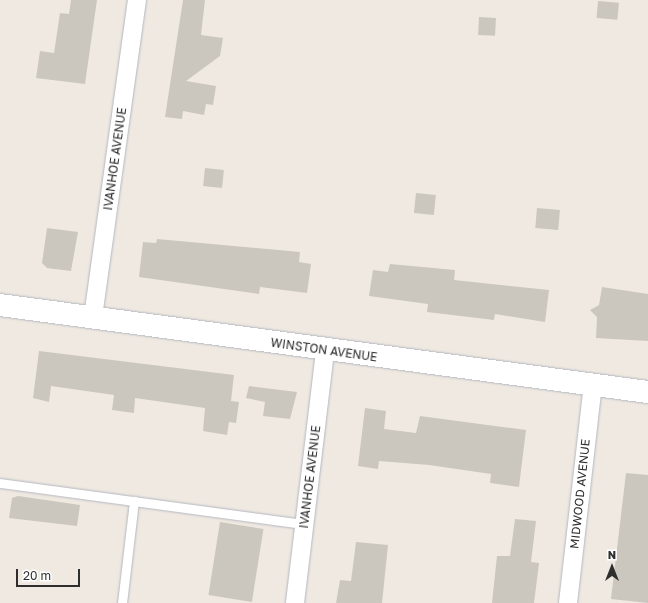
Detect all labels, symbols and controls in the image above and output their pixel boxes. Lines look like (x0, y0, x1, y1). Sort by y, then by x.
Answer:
street label: IVANHOE AVENUE (101, 107, 129, 211)
street label: WINSTON AVENUE (270, 335, 378, 365)
street label: IVANHOE AVENUE (297, 425, 323, 529)
street label: MIDWOOD AVENUE (567, 438, 593, 550)
north arrow (592, 547, 632, 587)
text: N (608, 548, 616, 561)
scale bar (18, 561, 82, 587)
text: 20 m (23, 568, 51, 583)

